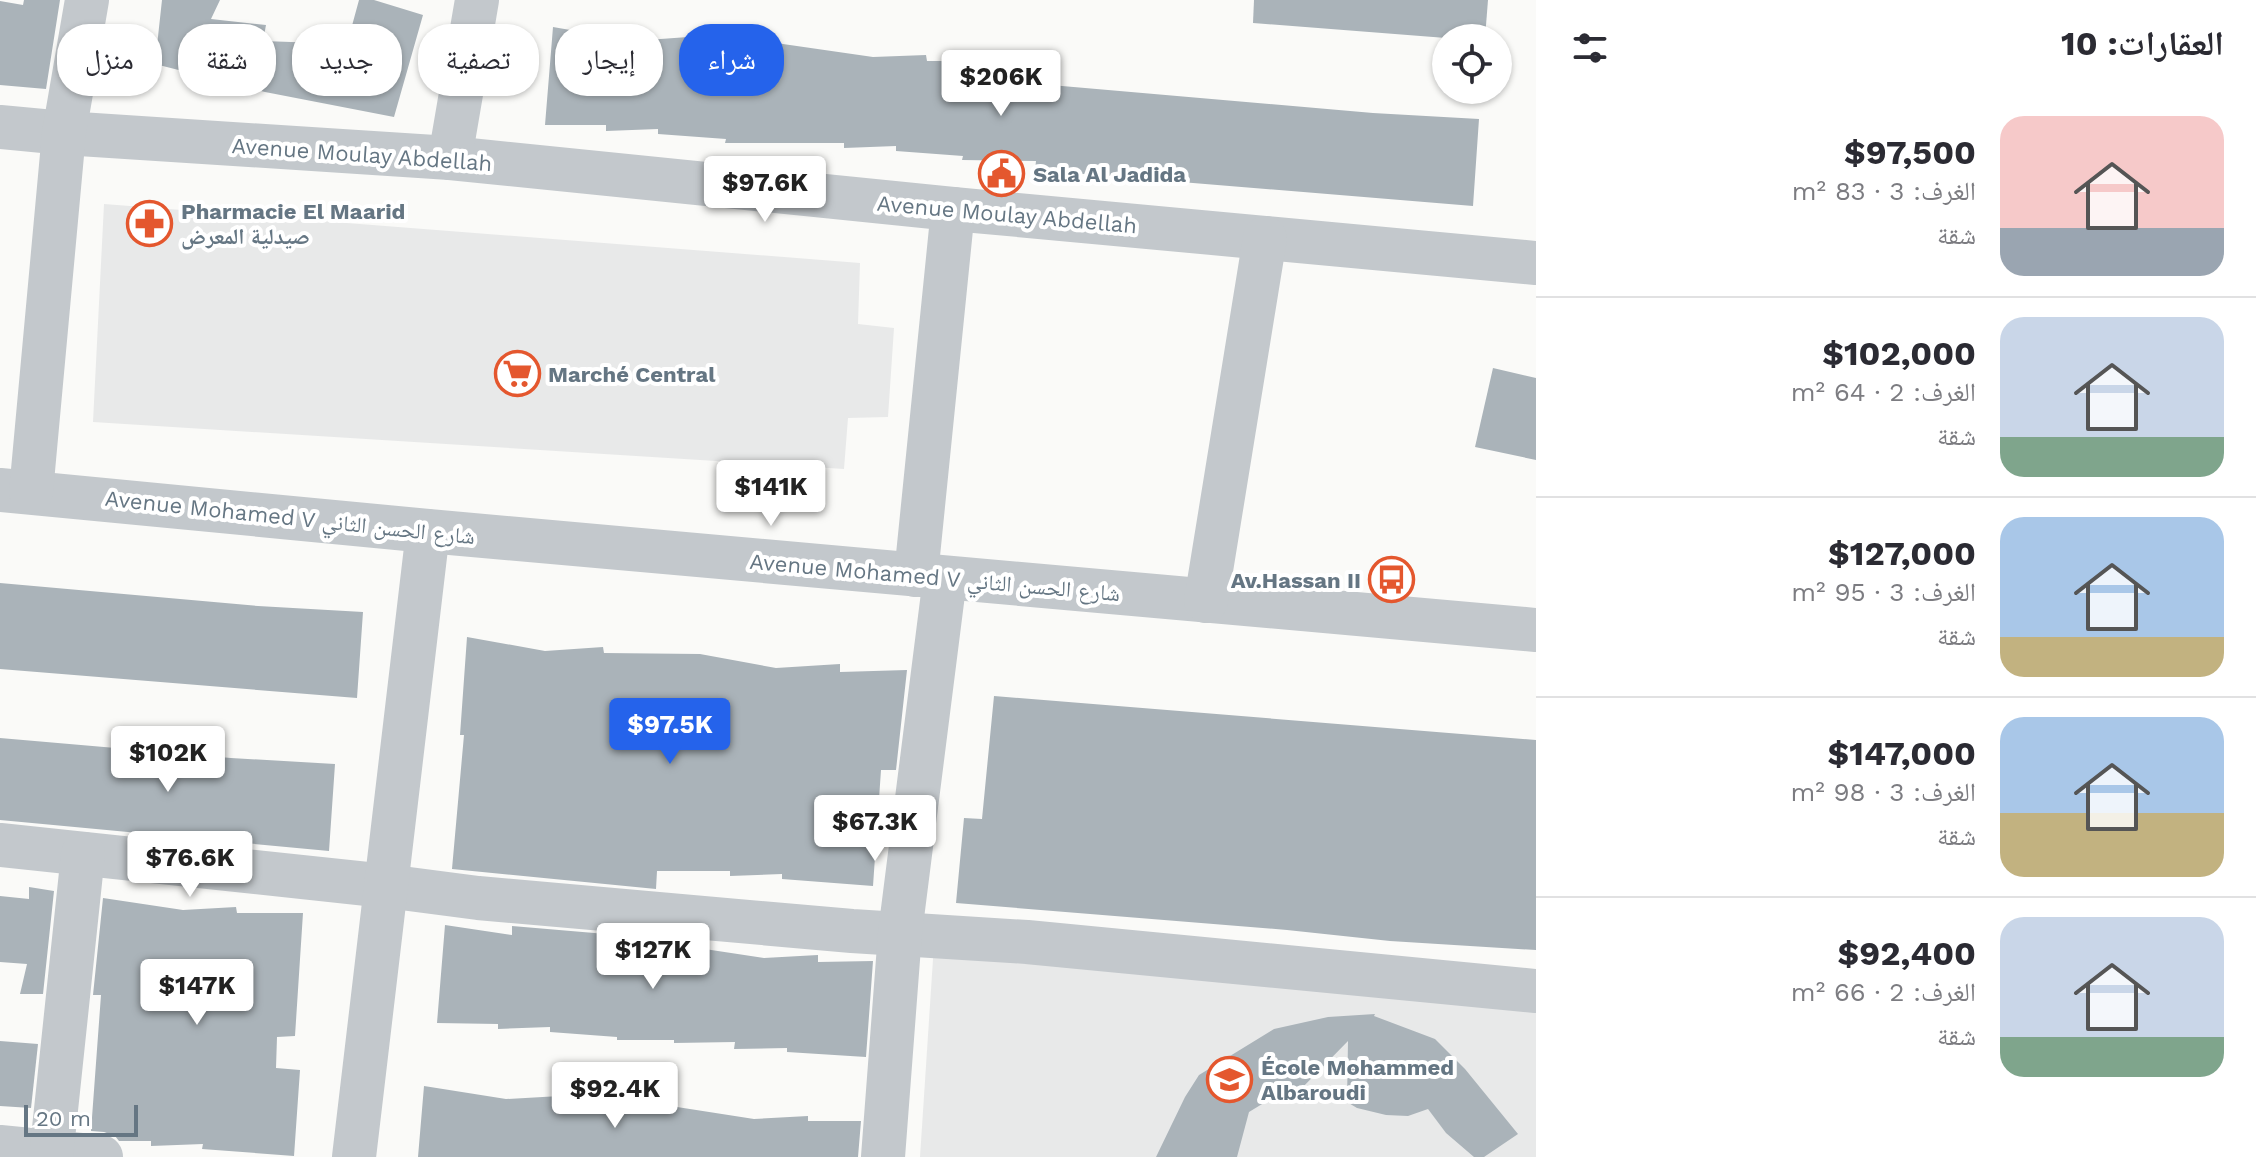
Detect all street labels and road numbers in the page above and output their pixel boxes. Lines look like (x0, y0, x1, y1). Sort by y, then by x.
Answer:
street label: Avenue Moulay Abdellah (231, 133, 493, 176)
street label: Avenue Moulay Abdellah (876, 191, 1138, 238)
street label: Avenue Mohamed V شارع الحسن الثاني (103, 486, 476, 554)
street label: Avenue Mohamed V شارع الحسن الثاني (748, 549, 1121, 611)

